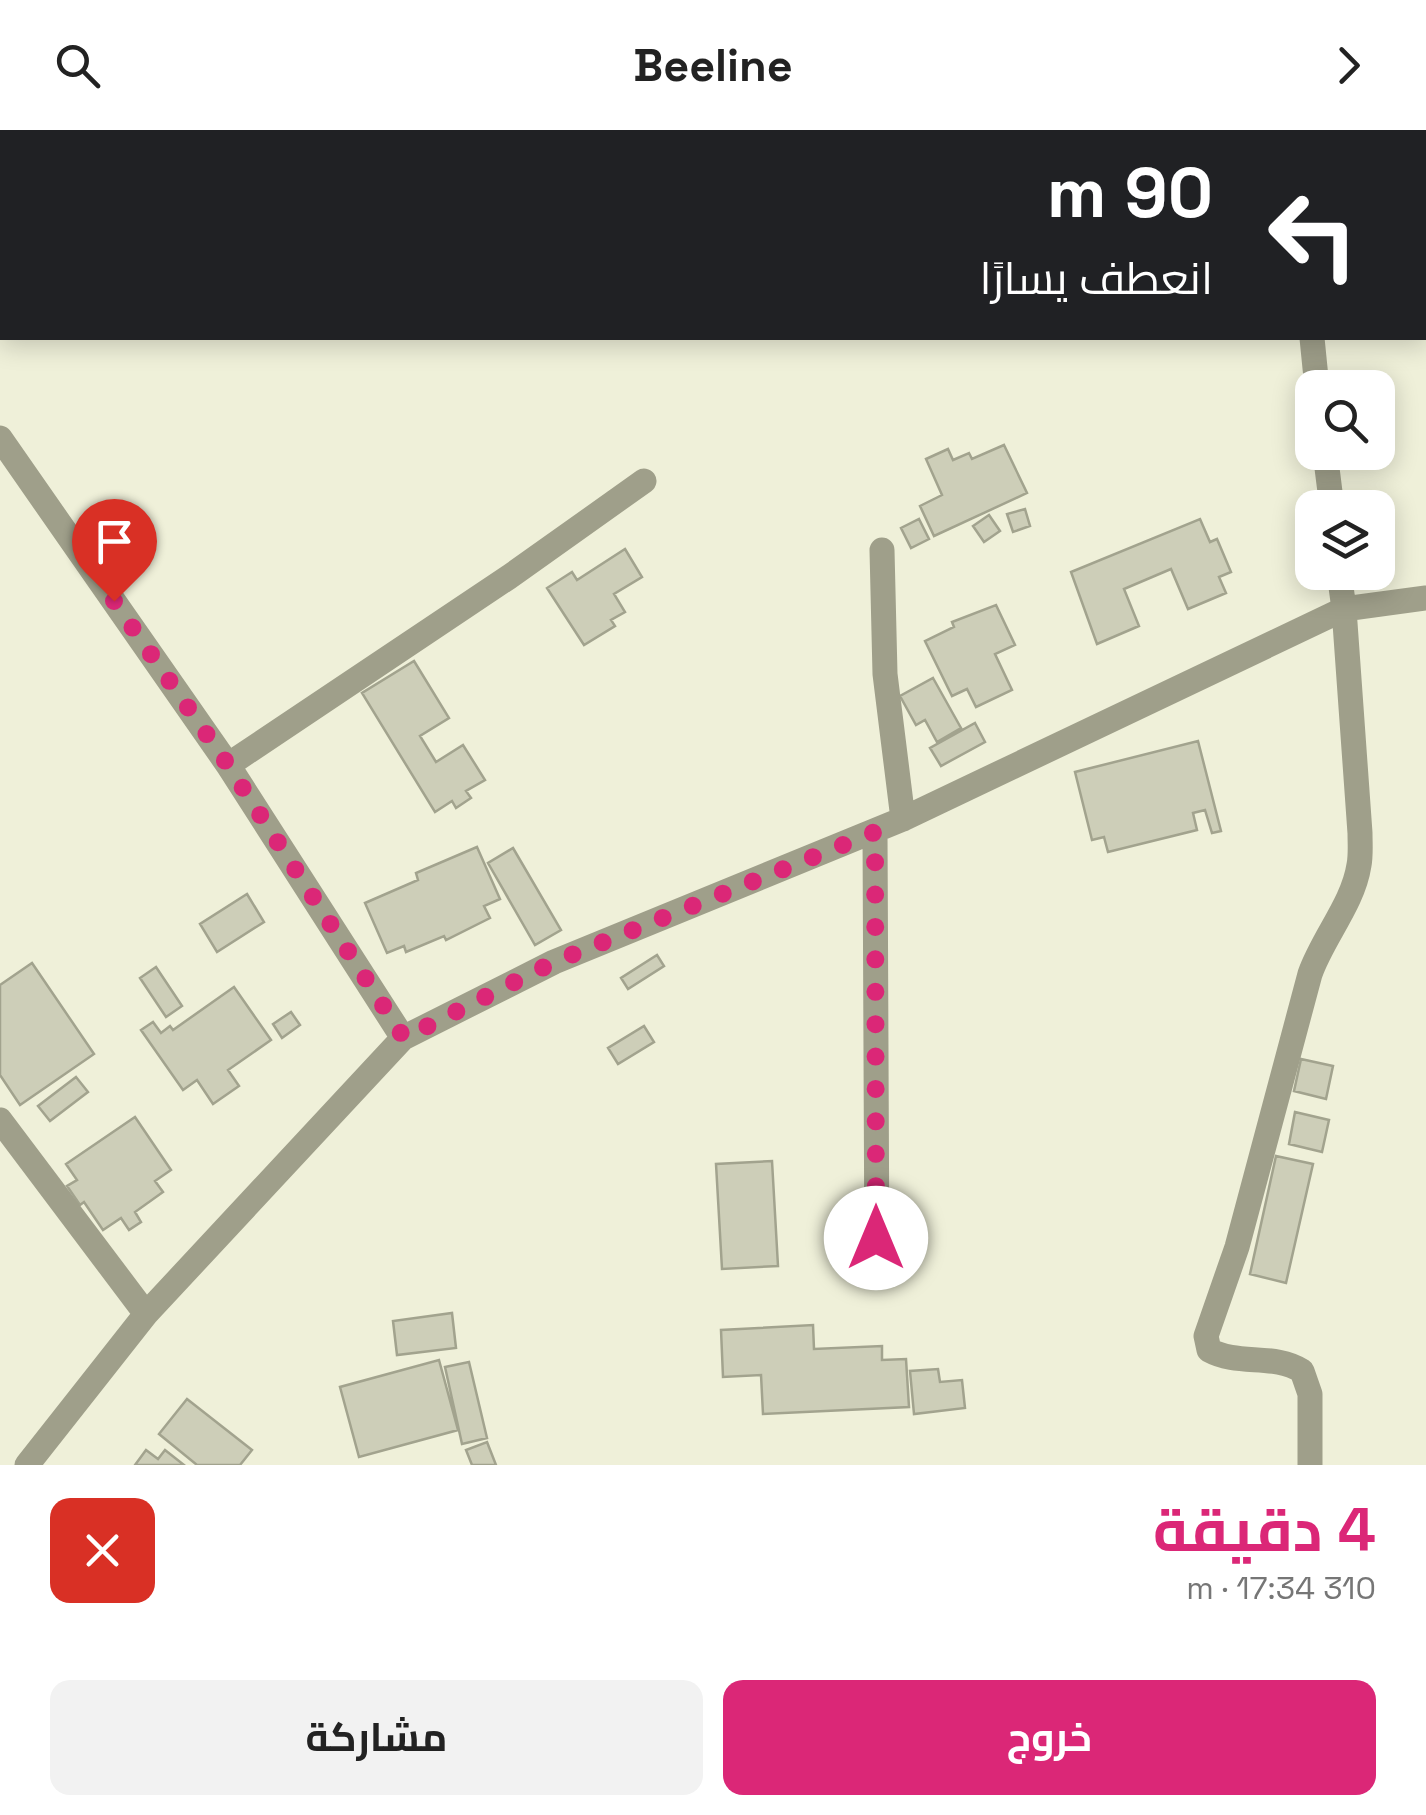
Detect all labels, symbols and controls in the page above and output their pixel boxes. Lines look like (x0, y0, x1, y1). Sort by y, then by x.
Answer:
text: Beeline (633, 37, 793, 94)
icon: search (50, 38, 105, 93)
icon: forward (1321, 38, 1376, 93)
text: 90 m (1047, 148, 1213, 237)
icon: left (1248, 170, 1378, 300)
text: انعطف يسارًا (980, 250, 1213, 307)
map controls (1295, 370, 1395, 590)
button: search (1295, 370, 1395, 470)
button: layers (1295, 490, 1395, 590)
pin (72, 499, 157, 602)
icon: arrive (87, 514, 142, 569)
position arrow (824, 1186, 928, 1290)
text: 4 دقيقة (1153, 1492, 1376, 1569)
button: close (50, 1498, 155, 1603)
text: 310 m · 17:34 (1186, 1568, 1376, 1608)
button: مشاركة (50, 1680, 703, 1795)
button: خروج (723, 1680, 1376, 1795)

